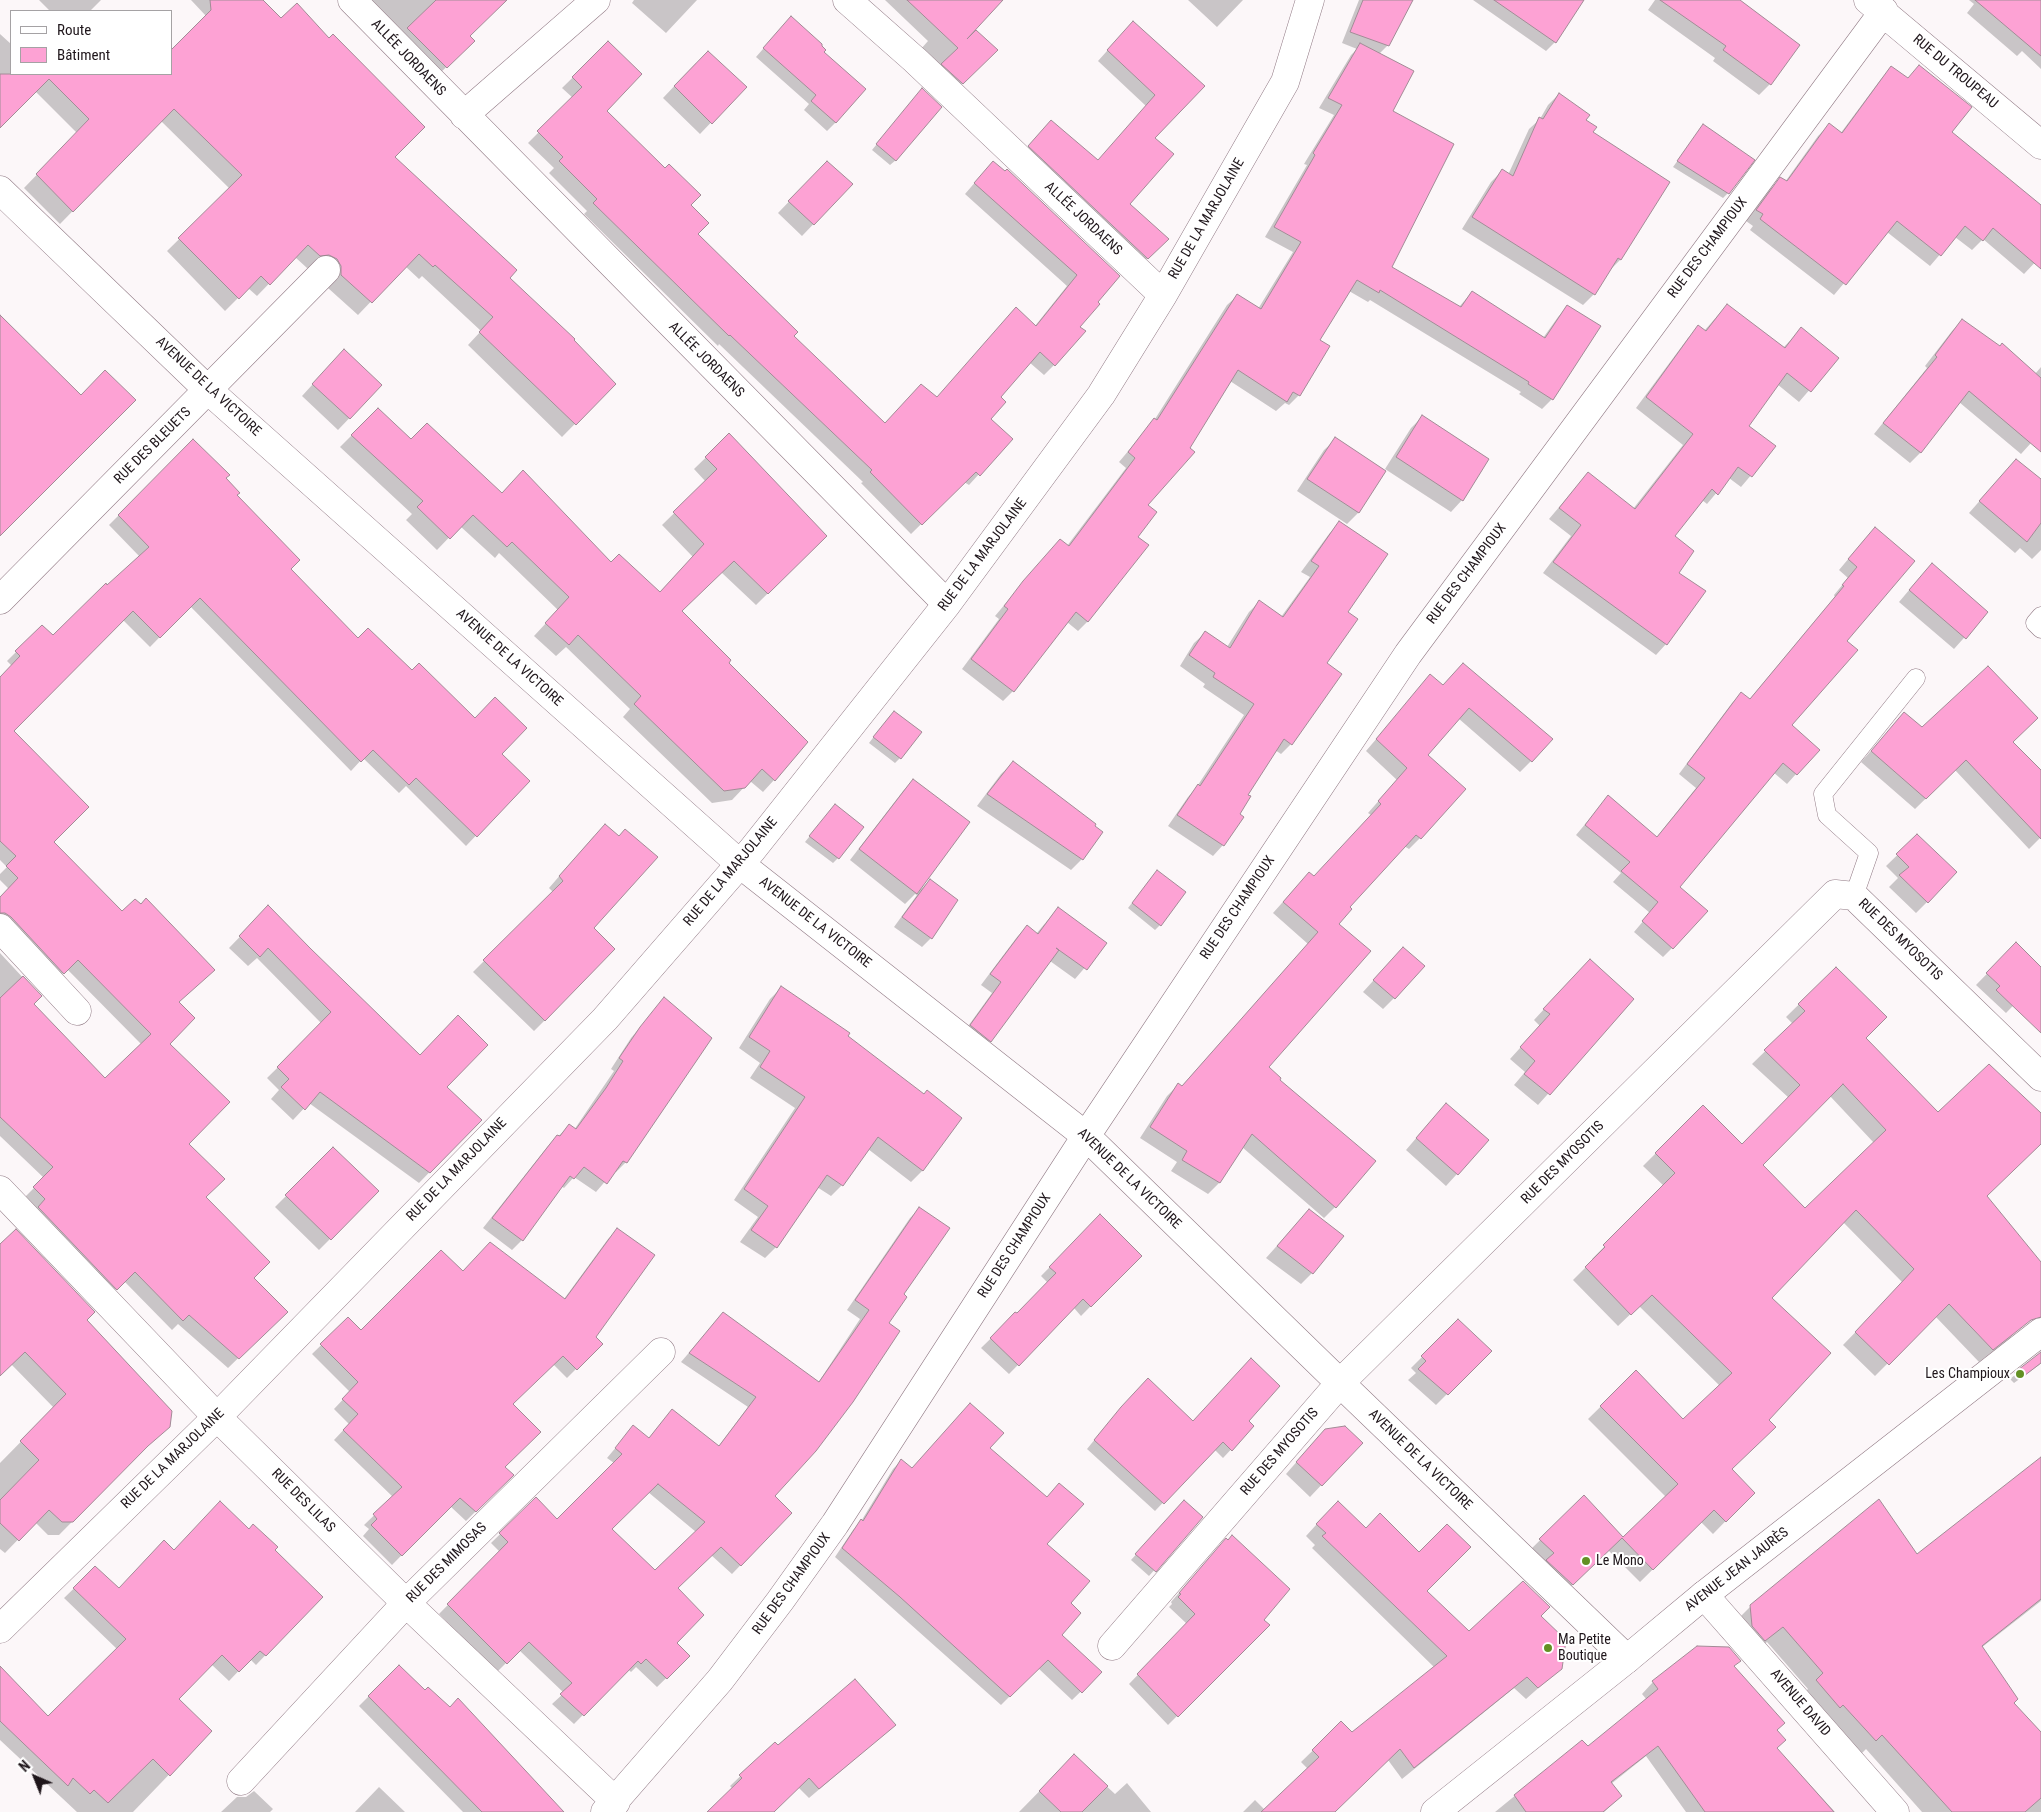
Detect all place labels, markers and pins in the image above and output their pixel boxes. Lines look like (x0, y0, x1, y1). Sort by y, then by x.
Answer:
place label: Les Champioux (1925, 1366, 2010, 1382)
marker: Les Champioux (2014, 1368, 2026, 1380)
place label: Le Mono (1596, 1553, 1644, 1569)
marker: Le Mono (1580, 1555, 1592, 1567)
place label: Ma Petite Boutique (1558, 1632, 1611, 1664)
marker: Ma Petite Boutique (1542, 1642, 1554, 1654)

